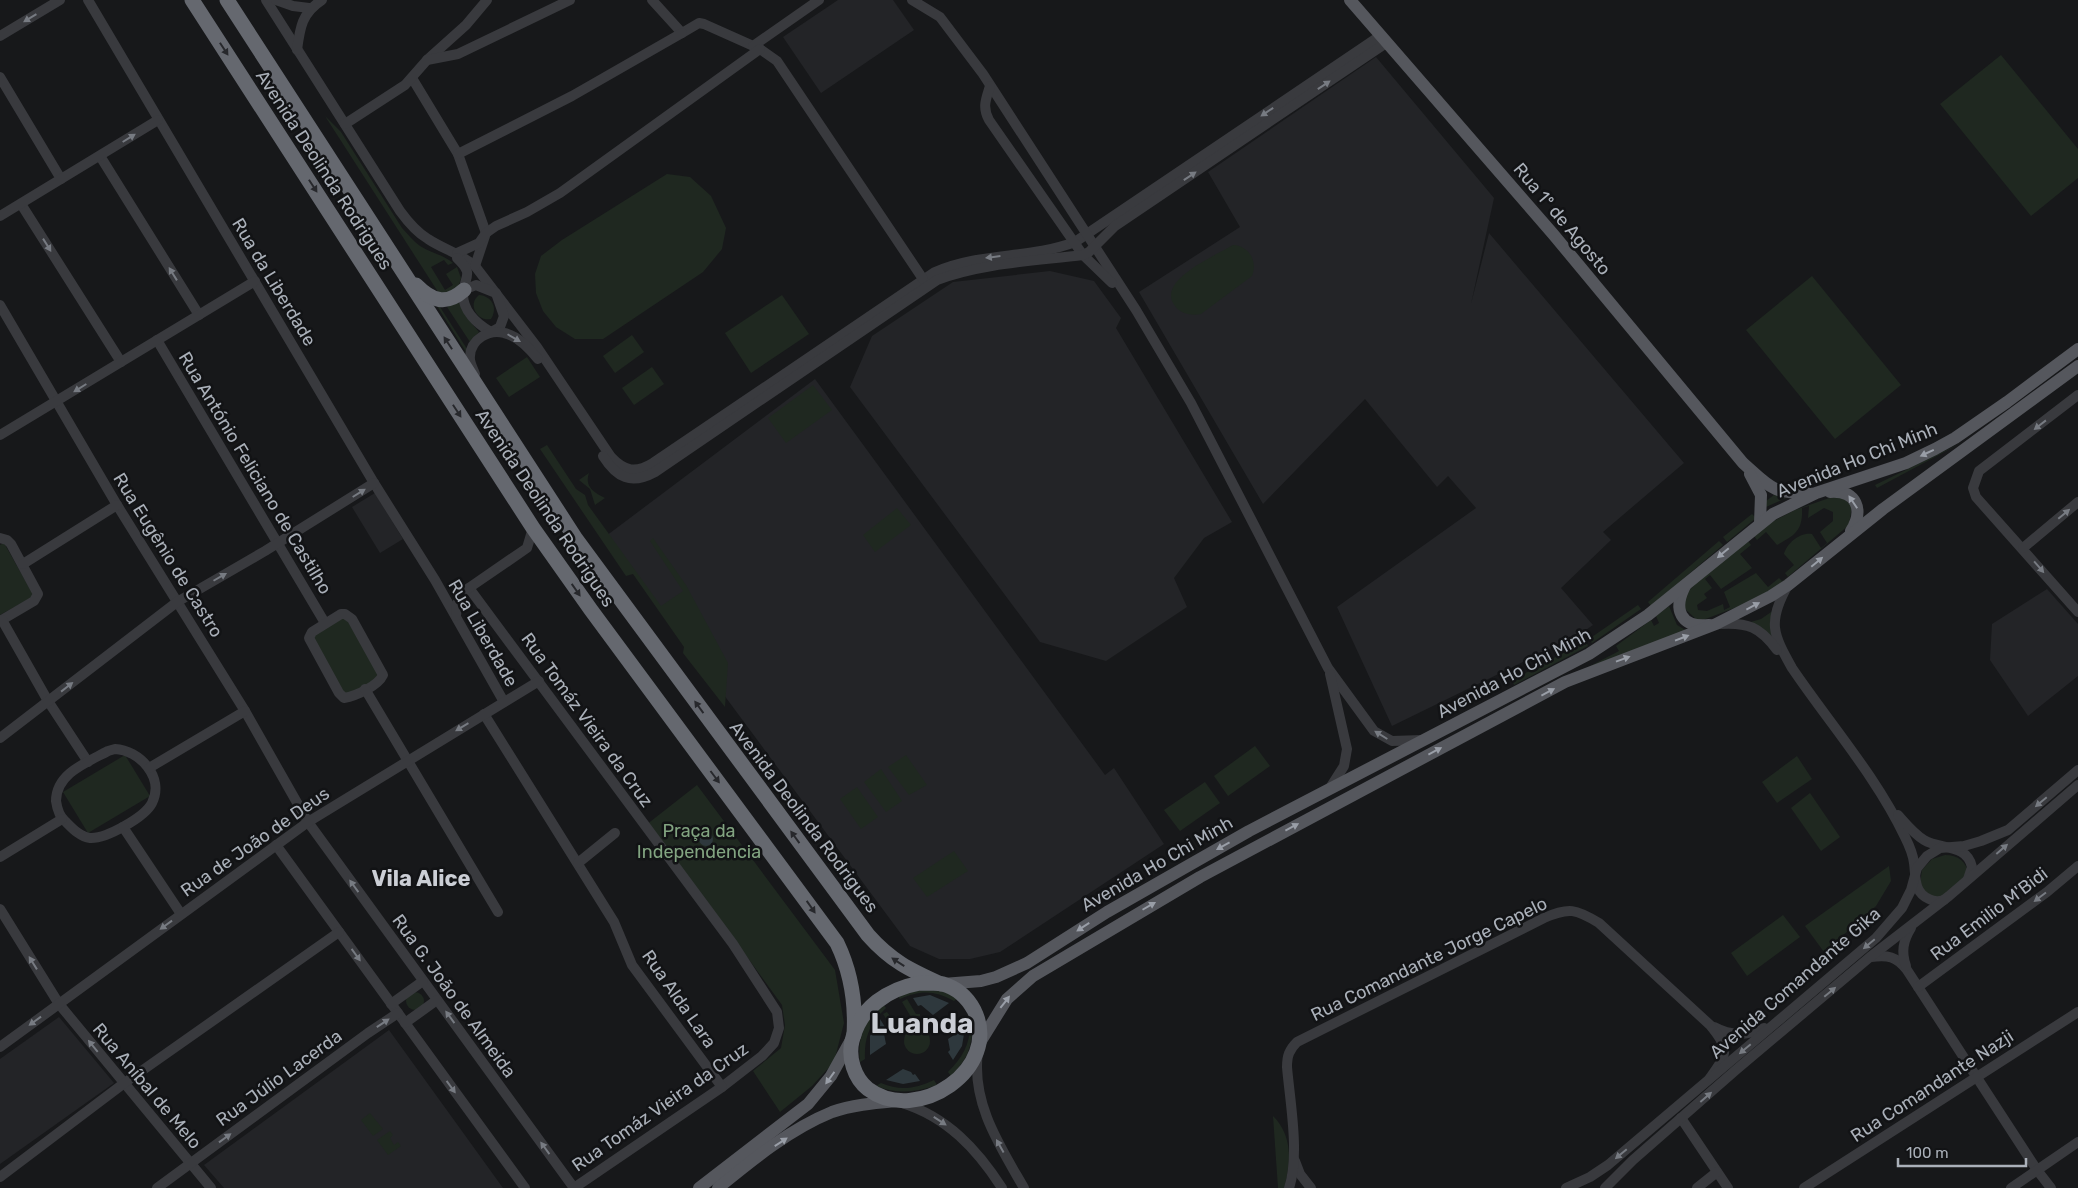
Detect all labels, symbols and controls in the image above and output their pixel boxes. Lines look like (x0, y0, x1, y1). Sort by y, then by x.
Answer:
one-way arrow (24, 14, 37, 23)
one-way arrow (220, 43, 229, 56)
street label: Avenida Deolinda Rodrigues (251, 66, 397, 274)
one-way arrow (1317, 80, 1331, 90)
one-way arrow (1260, 107, 1274, 117)
one-way arrow (123, 133, 136, 143)
street label: Rua 1º de Agosto (1509, 158, 1615, 280)
one-way arrow (1183, 171, 1196, 181)
one-way arrow (308, 179, 318, 192)
street label: Rua da Liberdade (227, 214, 321, 350)
one-way arrow (43, 238, 52, 251)
one-way arrow (985, 253, 1001, 261)
one-way arrow (169, 267, 178, 280)
one-way arrow (507, 333, 520, 342)
one-way arrow (443, 336, 452, 349)
street label: Rua António Feliciano de Castilho (174, 348, 336, 598)
one-way arrow (73, 383, 86, 392)
one-way arrow (452, 405, 461, 418)
street label: Avenida Deolinda Rodrigues (471, 405, 619, 611)
street label: Avenida Ho Chi Minh (1773, 418, 1941, 502)
one-way arrow (2033, 419, 2046, 430)
one-way arrow (1920, 449, 1934, 457)
street label: Rua Eugênio de Castro (108, 469, 228, 641)
one-way arrow (352, 488, 365, 498)
one-way arrow (1848, 495, 1858, 509)
one-way arrow (2057, 508, 2070, 519)
one-way arrow (1717, 548, 1730, 559)
one-way arrow (1810, 556, 1823, 567)
one-way arrow (2033, 561, 2044, 573)
one-way arrow (213, 573, 226, 582)
street label: Rua Liberdade (443, 575, 523, 691)
one-way arrow (571, 583, 581, 597)
one-way arrow (1746, 602, 1760, 610)
street label: Avenida Ho Chi Minh (1433, 623, 1595, 723)
street label: Rua Tomáz Vieira da Cruz (516, 629, 658, 811)
one-way arrow (1675, 634, 1690, 642)
one-way arrow (1616, 655, 1631, 663)
one-way arrow (60, 682, 74, 692)
one-way arrow (1541, 687, 1554, 696)
one-way arrow (694, 700, 704, 714)
street label: Avenida Deolinda Rodrigues (725, 717, 883, 917)
one-way arrow (456, 723, 469, 732)
one-way arrow (1374, 730, 1387, 739)
one-way arrow (1428, 747, 1442, 755)
one-way arrow (710, 770, 720, 784)
street label: Rua de João de Deus (176, 782, 334, 902)
one-way arrow (2034, 796, 2047, 807)
street label: Avenida Ho Chi Minh (1077, 812, 1237, 916)
park label: Praça da Independencia (637, 820, 761, 863)
one-way arrow (1284, 823, 1299, 831)
one-way arrow (790, 831, 801, 844)
one-way arrow (1217, 841, 1230, 850)
one-way arrow (1996, 844, 2008, 855)
street label: Rua Emilio M'Bidi (1926, 863, 2052, 965)
district label: Vila Alice (371, 865, 471, 892)
one-way arrow (349, 879, 359, 893)
one-way arrow (2034, 891, 2047, 902)
street label: Rua Comandante Jorge Capelo (1307, 892, 1551, 1026)
one-way arrow (806, 901, 816, 914)
one-way arrow (1142, 902, 1157, 910)
street label: Avenida Comandante Gika (1705, 903, 1885, 1063)
street label: Rua G. João de Almeida (387, 910, 521, 1082)
one-way arrow (159, 920, 173, 930)
one-way arrow (1076, 922, 1090, 932)
one-way arrow (1863, 939, 1876, 950)
street label: Rua Alda Lara (637, 946, 721, 1052)
one-way arrow (351, 948, 361, 962)
one-way arrow (29, 956, 38, 969)
one-way arrow (891, 958, 905, 967)
one-way arrow (1824, 986, 1836, 998)
one-way arrow (1000, 996, 1011, 1009)
district label: Luanda (870, 1007, 974, 1040)
one-way arrow (444, 1011, 455, 1024)
one-way arrow (29, 1016, 42, 1027)
one-way arrow (376, 1018, 389, 1028)
street label: Rua Aníbal de Melo (88, 1019, 206, 1153)
street label: Rua Júlio Lacerda (212, 1025, 346, 1131)
street label: Rua Comandante Nazji (1846, 1025, 2018, 1147)
street label: Rua Tomáz Vieira da Cruz (568, 1038, 752, 1176)
one-way arrow (87, 1039, 98, 1052)
one-way arrow (1739, 1043, 1751, 1054)
one-way arrow (825, 1071, 835, 1085)
one-way arrow (446, 1080, 456, 1094)
one-way arrow (1699, 1091, 1712, 1102)
one-way arrow (933, 1116, 947, 1126)
one-way arrow (218, 1133, 232, 1143)
scale bar (1898, 1136, 2026, 1168)
one-way arrow (774, 1137, 787, 1147)
one-way arrow (996, 1138, 1004, 1153)
one-way arrow (540, 1141, 550, 1155)
text: 100 m (1906, 1144, 1948, 1162)
one-way arrow (1614, 1148, 1627, 1159)

